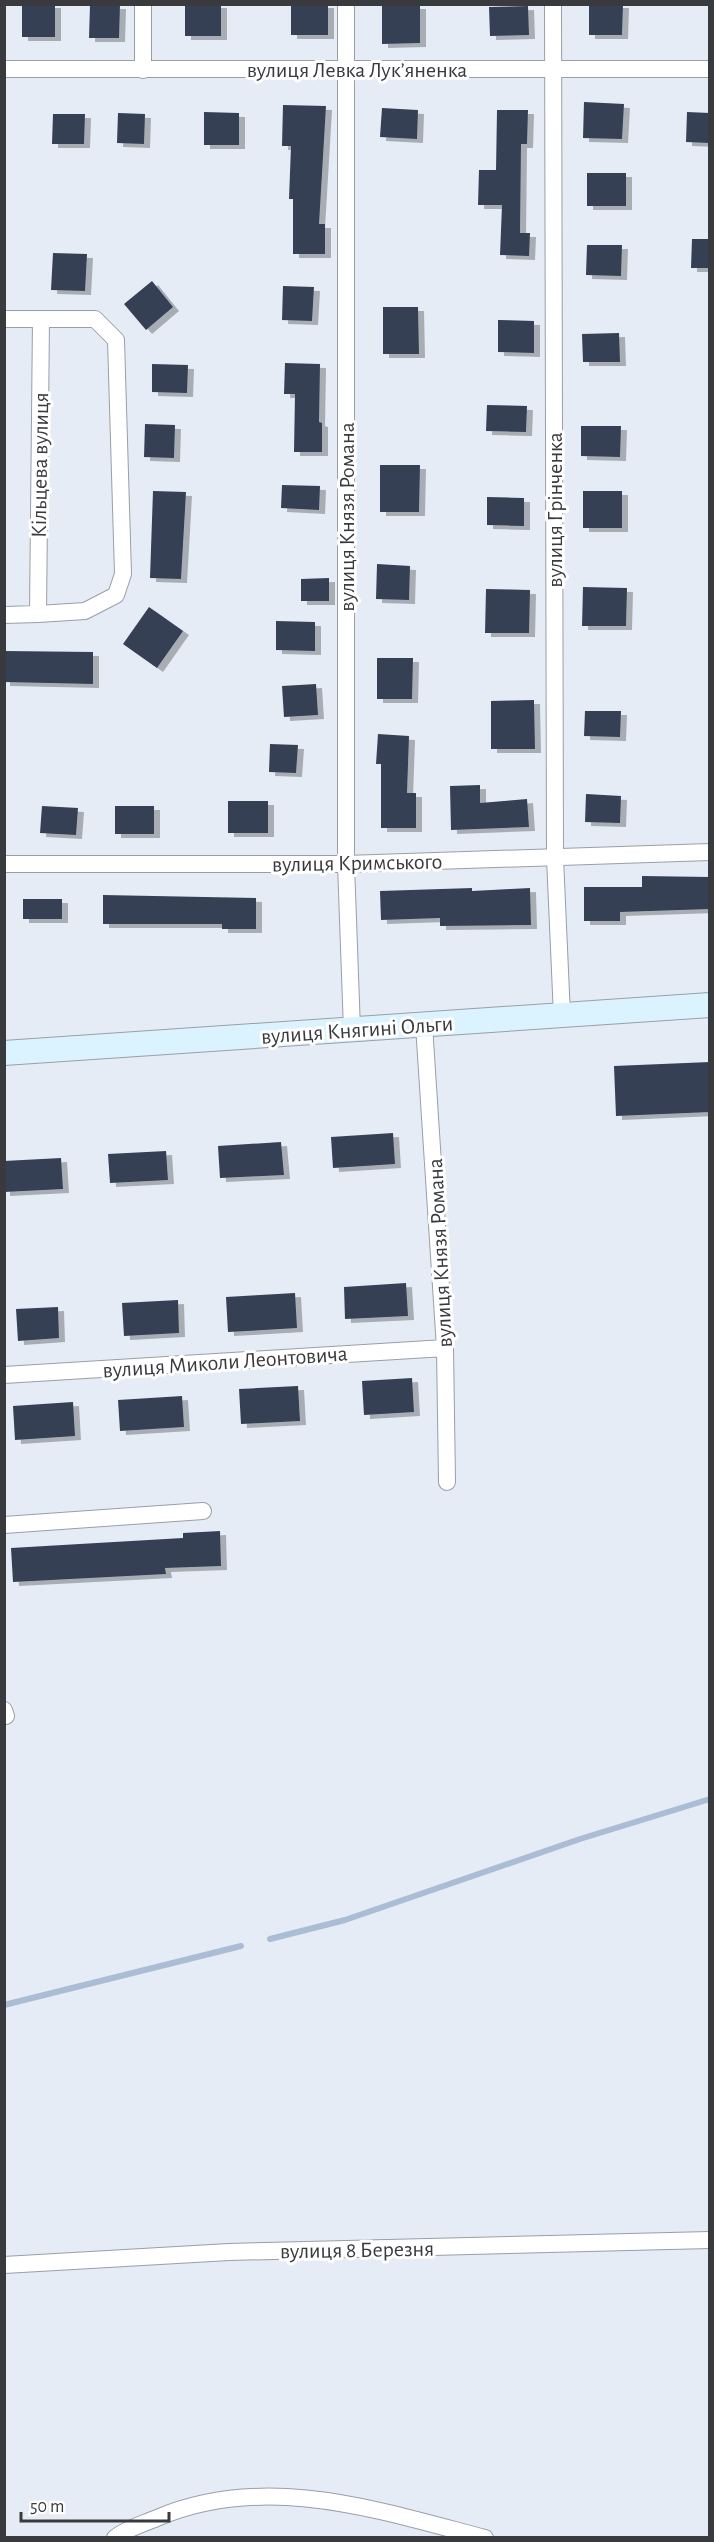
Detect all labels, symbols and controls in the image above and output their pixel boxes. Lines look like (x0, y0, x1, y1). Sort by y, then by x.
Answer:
street label: вулиця Левка Лукʼяненка (247, 59, 467, 81)
street label: Кільцева вулиця (28, 392, 52, 538)
street label: вулиця Князя Романа (336, 422, 358, 612)
street label: вулиця Грінченка (544, 432, 566, 588)
street label: вулиця Кримського (272, 851, 442, 875)
street label: вулиця Княгині Ольги (260, 1012, 454, 1048)
street label: вулиця Князя Романа (424, 1158, 456, 1348)
street label: вулиця Миколи Леонтовича (102, 1342, 348, 1382)
street label: вулиця 8 Березня (280, 2238, 434, 2262)
scale bar (21, 2485, 170, 2523)
text: 50 m (30, 2498, 64, 2516)

